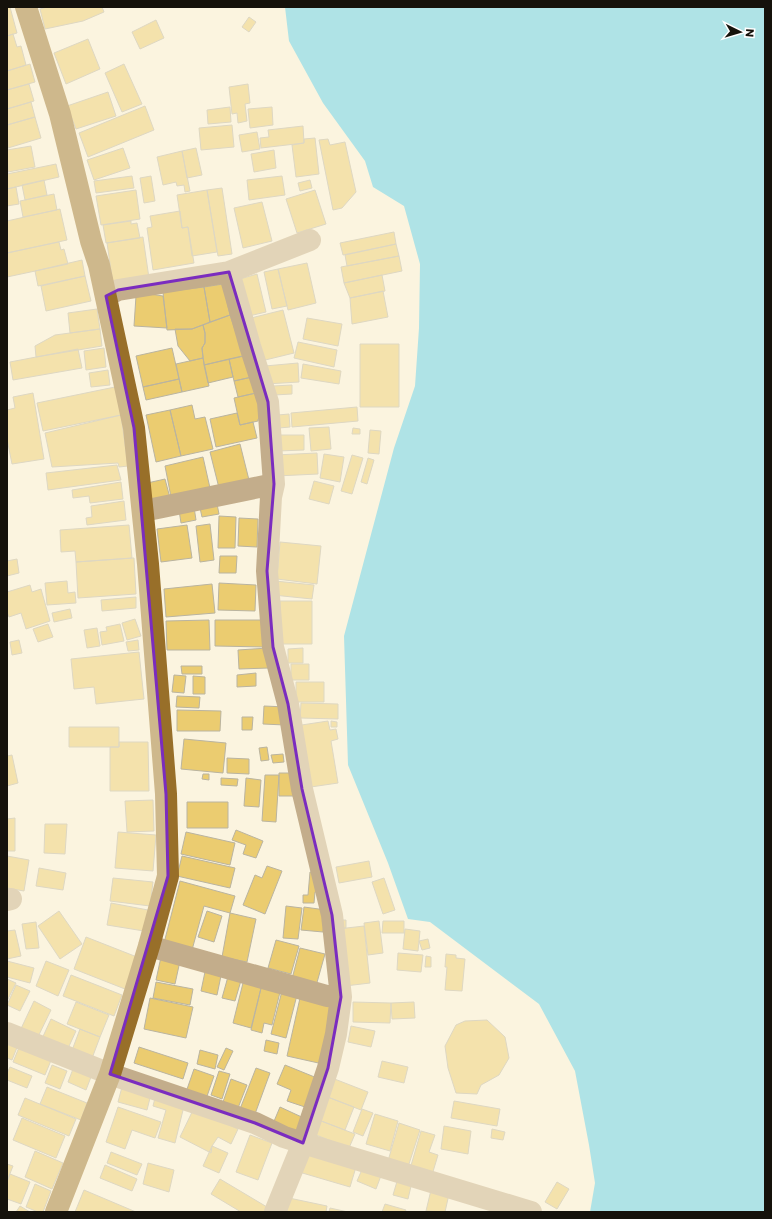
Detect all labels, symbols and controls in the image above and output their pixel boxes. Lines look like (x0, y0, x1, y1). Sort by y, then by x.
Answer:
north arrow (720, 12, 760, 52)
text: N (742, 28, 758, 38)

